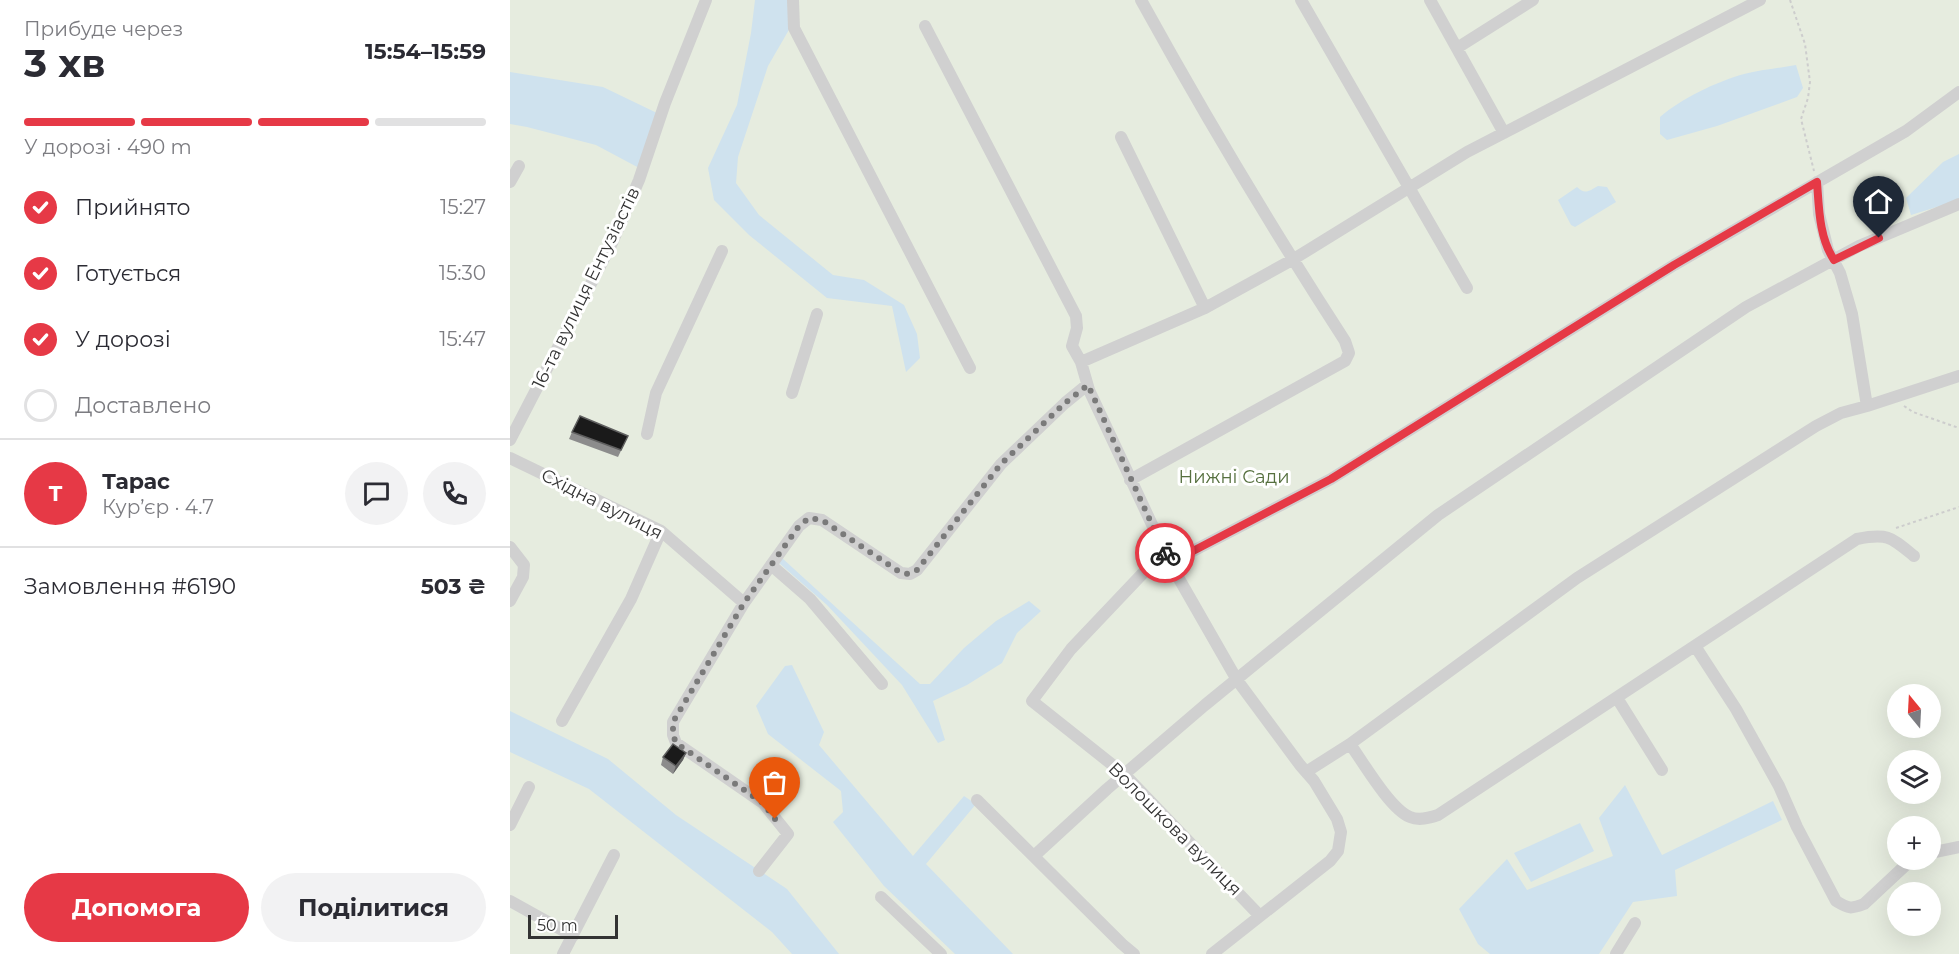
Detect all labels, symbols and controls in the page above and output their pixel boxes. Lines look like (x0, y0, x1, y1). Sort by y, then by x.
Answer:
text: Прибуде через (24, 17, 183, 41)
text: 15:54–15:59 (365, 38, 486, 65)
text: 3 хв (24, 39, 105, 87)
text: У дорозі · 490 m (24, 135, 192, 159)
pin (1853, 176, 1904, 238)
street label: 16-та вулиця Ентузіастів (527, 183, 645, 393)
icon: home (1862, 185, 1895, 218)
icon: check (24, 191, 57, 224)
text: Прийнято (75, 194, 191, 221)
text: 15:27 (440, 195, 486, 219)
icon: check (24, 257, 57, 290)
text: Готується (75, 260, 181, 287)
text: 15:30 (439, 261, 486, 285)
icon: check (24, 323, 57, 356)
text: У дорозі (75, 326, 171, 353)
text: 15:47 (439, 327, 486, 351)
text: Доставлено (75, 392, 211, 419)
button: chat (345, 462, 408, 525)
button: phone (423, 462, 486, 525)
street label: Східна вулиця (537, 464, 667, 544)
park label: Нижні Сади (1178, 466, 1290, 488)
text: Тарас (102, 468, 170, 495)
text: Т (48, 480, 63, 507)
text: Кур’єр · 4.7 (102, 495, 214, 519)
courier (1135, 523, 1195, 583)
icon: bike (1149, 537, 1182, 570)
text: Замовлення #6190 (24, 573, 236, 600)
text: 503 ₴ (421, 573, 486, 600)
north arrow (1887, 684, 1941, 738)
map controls (1887, 684, 1941, 936)
button: layers (1887, 750, 1941, 804)
pin (749, 757, 800, 819)
street label: Волошкова вулиця (1104, 758, 1246, 900)
icon: bag (758, 766, 791, 799)
button: + (1887, 816, 1941, 870)
button: Допомога (24, 873, 249, 942)
button: Поділитися (261, 873, 486, 942)
button: − (1887, 882, 1941, 936)
scale bar (528, 912, 618, 940)
text: 50 m (537, 916, 578, 935)

